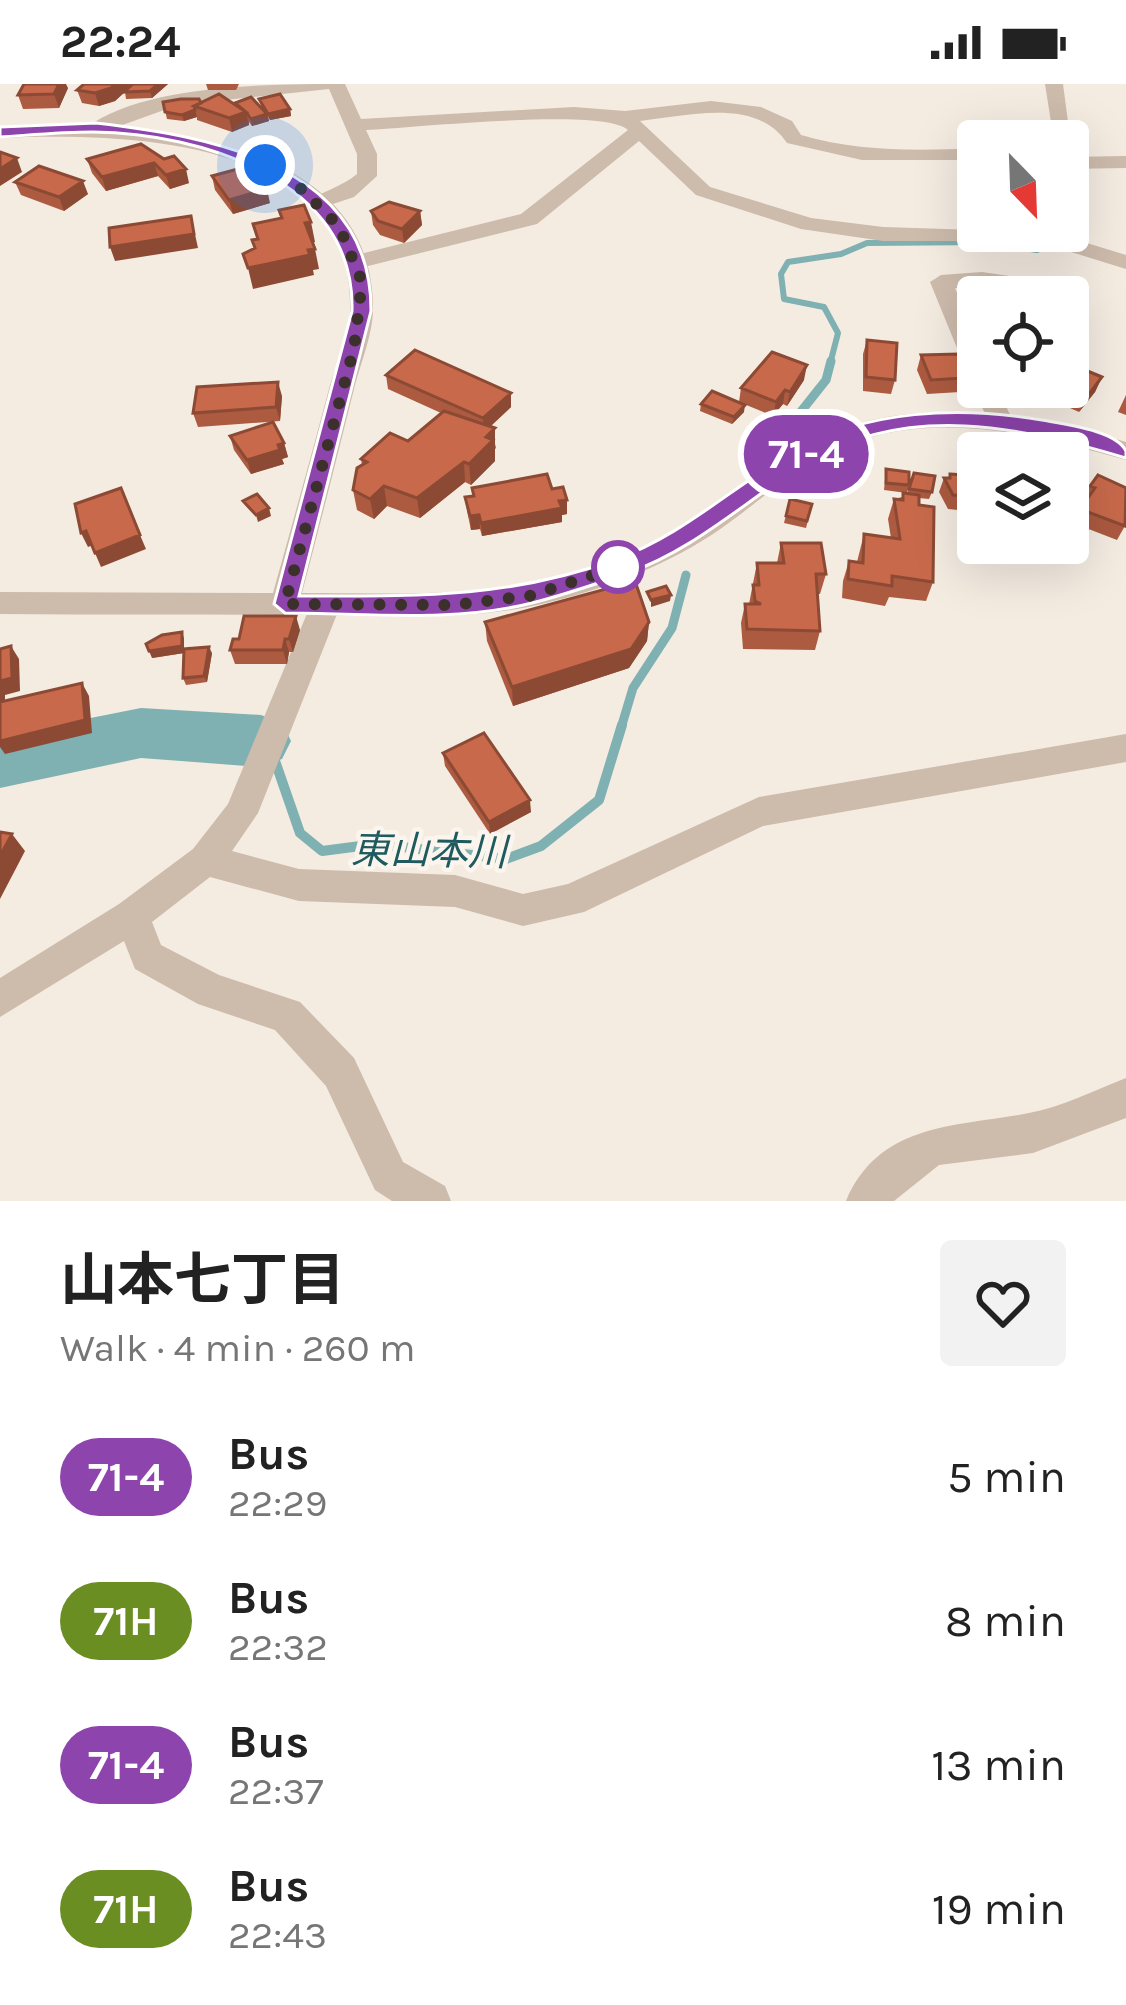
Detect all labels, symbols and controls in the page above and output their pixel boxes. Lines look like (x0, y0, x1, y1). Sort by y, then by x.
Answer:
text: 22:24 (60, 16, 181, 68)
north arrow (957, 120, 1089, 252)
map controls (957, 120, 1089, 564)
your location (235, 135, 295, 195)
button: locate (957, 276, 1089, 408)
line badge: 71-4 (722, 415, 890, 493)
text: 71-4 (768, 429, 844, 479)
button: layers (957, 432, 1089, 564)
unlabelled marker (593, 542, 643, 592)
water label: 東山本川 (351, 827, 511, 875)
button: heart (940, 1240, 1066, 1366)
text: 山本七丁目 (60, 1247, 345, 1313)
text: Walk · 4 min · 260 m (60, 1325, 415, 1371)
text: Bus (228, 1428, 309, 1480)
text: 5 min (947, 1451, 1066, 1503)
text: 71-4 (88, 1452, 164, 1502)
text: 22:29 (228, 1480, 327, 1526)
text: Bus (228, 1572, 309, 1624)
text: 8 min (945, 1595, 1066, 1647)
text: 71H (93, 1596, 159, 1646)
text: 22:32 (228, 1624, 328, 1670)
text: Bus (228, 1716, 309, 1768)
text: 13 min (931, 1739, 1066, 1791)
text: 71-4 (88, 1740, 164, 1790)
text: 22:37 (228, 1768, 324, 1814)
text: Bus (228, 1860, 309, 1912)
text: 19 min (932, 1883, 1066, 1935)
text: 71H (93, 1884, 159, 1934)
text: 22:43 (228, 1912, 327, 1958)

